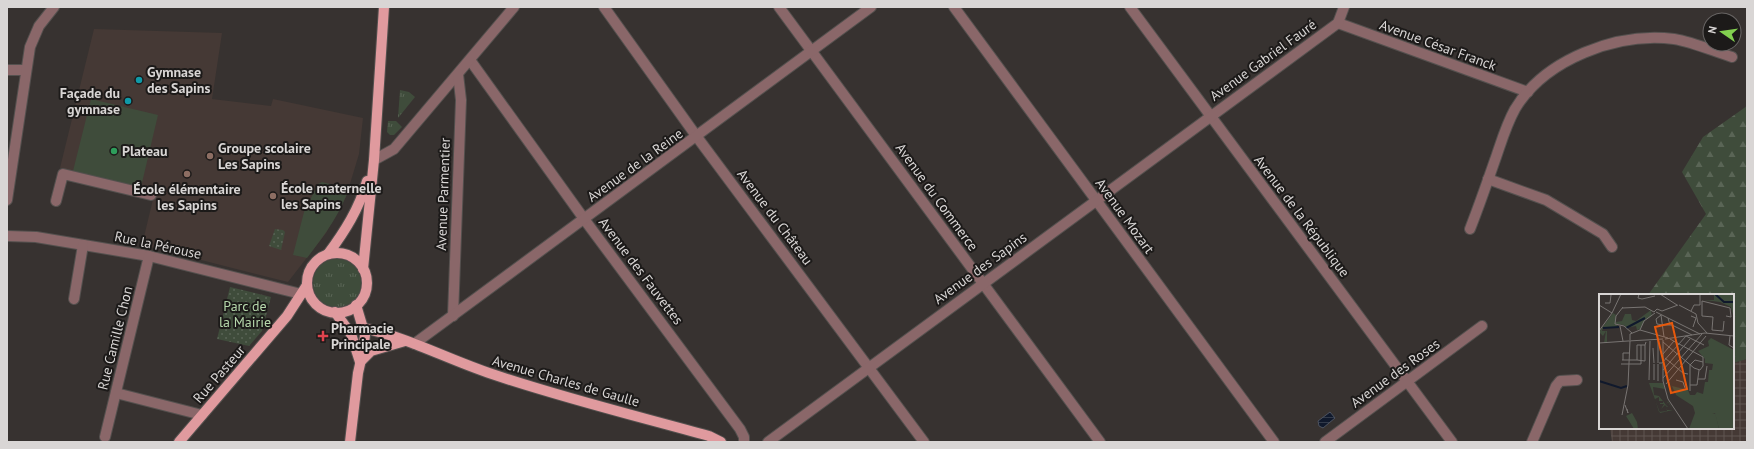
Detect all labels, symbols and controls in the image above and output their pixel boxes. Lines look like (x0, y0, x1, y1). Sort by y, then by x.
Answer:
north arrow (1702, 12, 1742, 52)
street label: Avenue Gabriel Fauré (1206, 15, 1320, 105)
street label: Avenue César Franck (1377, 16, 1499, 75)
text: N (1705, 25, 1720, 35)
place label: Gymnase des Sapins (147, 63, 210, 97)
marker: Gymnase des Sapins (134, 75, 144, 85)
place label: Façade du gymnase (60, 84, 120, 118)
marker: Façade du gymnase (123, 96, 133, 106)
street label: Avenue de la Reine (584, 124, 686, 206)
street label: Avenue Parmentier (432, 137, 454, 251)
place label: Groupe scolaire Les Sapins (218, 139, 311, 173)
street label: Avenue du Commerce (892, 140, 982, 254)
place label: Plateau (122, 142, 167, 160)
marker: Plateau (109, 146, 119, 156)
marker: Groupe scolaire Les Sapins (205, 151, 215, 161)
street label: Avenue de la République (1250, 151, 1354, 281)
street label: Avenue du Château (733, 166, 817, 268)
marker: École élémentaire les Sapins (182, 169, 192, 179)
street label: Avenue Mozart (1092, 175, 1159, 257)
place label: École maternelle les Sapins (281, 179, 382, 213)
place label: École élémentaire les Sapins (133, 180, 241, 214)
marker: École maternelle les Sapins (268, 191, 278, 201)
street label: Avenue des Fauvettes (595, 214, 687, 328)
street label: Rue la Pérouse (113, 227, 203, 263)
street label: Avenue des Sapins (930, 228, 1030, 308)
street label: Rue Camille Chon (93, 284, 137, 392)
inset map (1599, 294, 1734, 429)
park label: Parc de la Mairie (219, 297, 271, 331)
place label: Pharmacie Principale (331, 319, 394, 353)
marker: Pharmacie Principale (318, 331, 328, 341)
street label: Avenue des Roses (1347, 335, 1443, 411)
street label: Rue Pasteur (189, 341, 249, 407)
street label: Avenue Charles de Gaulle (490, 351, 642, 411)

